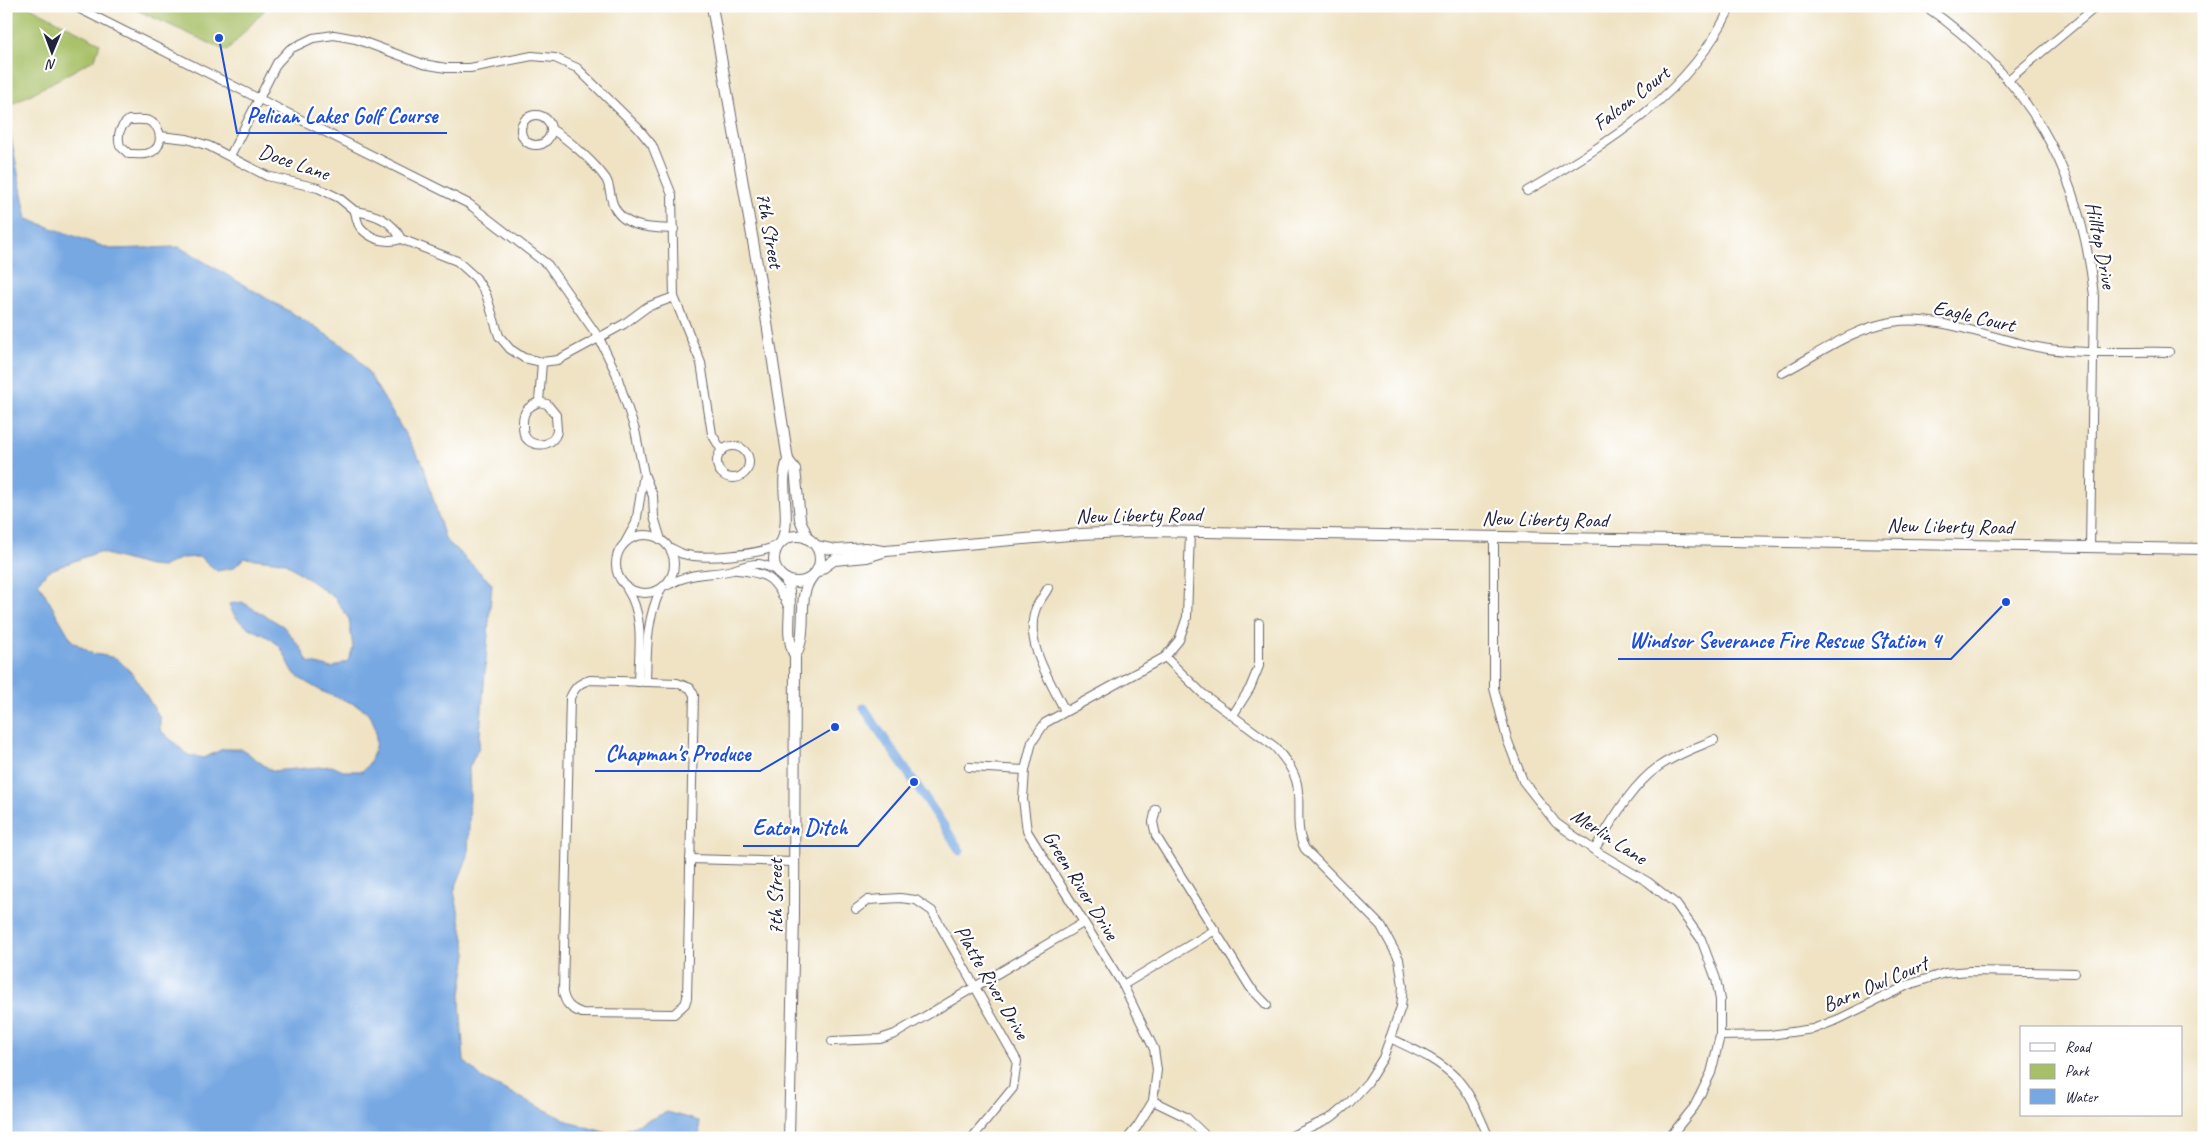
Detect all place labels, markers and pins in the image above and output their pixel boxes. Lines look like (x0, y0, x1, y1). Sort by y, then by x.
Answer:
callout: Pelican Lakes Golf Course (237, 96, 447, 133)
callout: Windsor Severance Fire Rescue Station 4 (1618, 622, 1951, 659)
callout: Chapman's Produce (595, 734, 760, 771)
callout: Eaton Ditch (743, 809, 858, 846)

